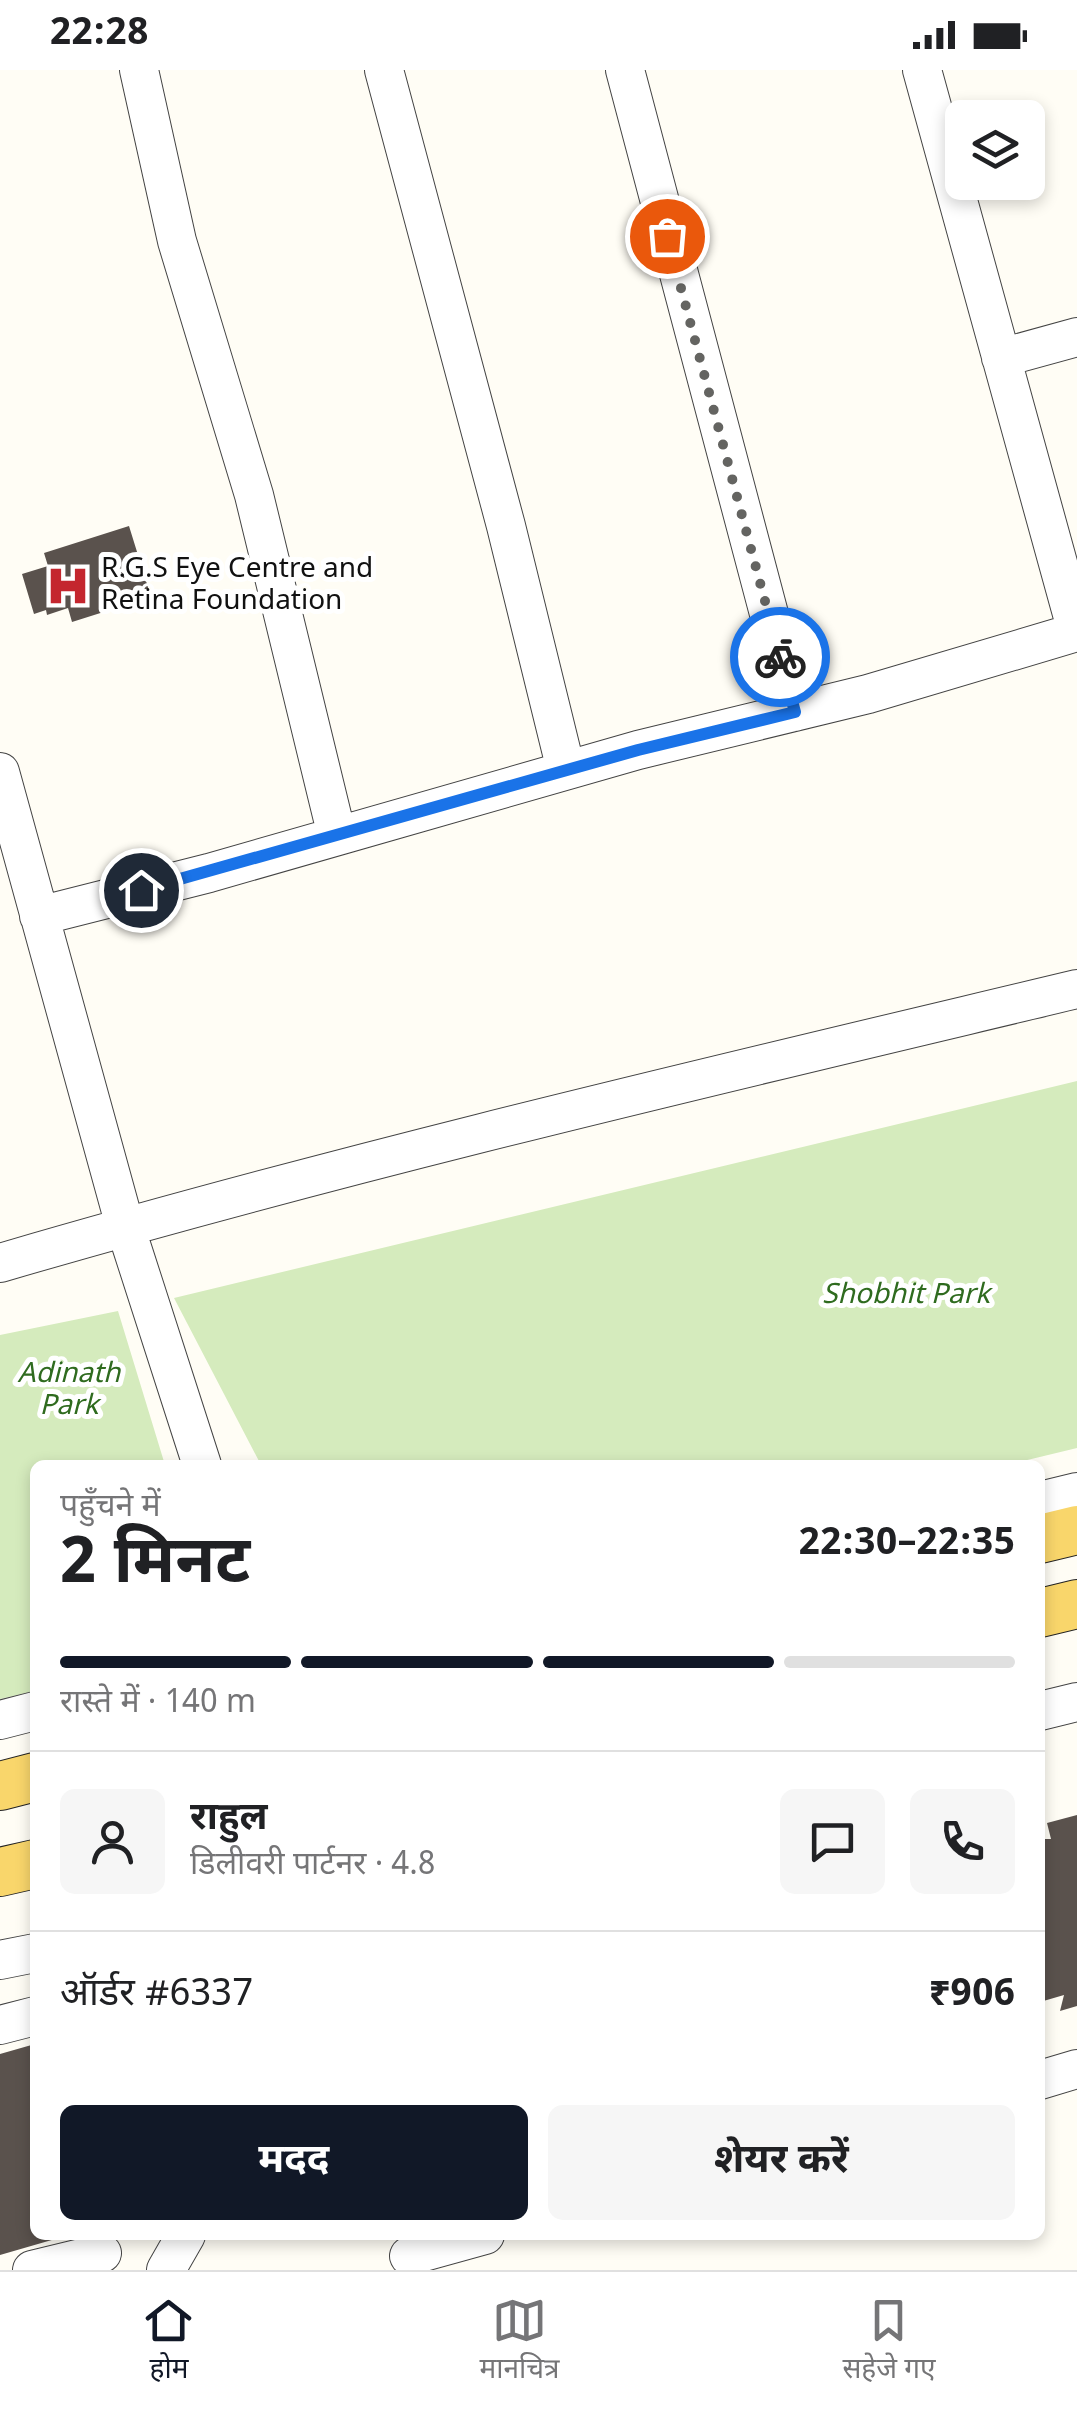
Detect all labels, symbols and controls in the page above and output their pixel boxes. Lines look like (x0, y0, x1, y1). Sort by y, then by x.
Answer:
text: 22:28 (50, 10, 149, 60)
map controls (945, 100, 1045, 200)
button: layers (945, 100, 1045, 200)
pin (625, 194, 710, 279)
icon: bag (640, 209, 695, 264)
place label: R.G.S Eye Centre and Retina Foundation (101, 552, 373, 620)
hospital icon: R.G.S Eye Centre and Retina Foundation (44, 562, 92, 610)
courier (730, 607, 830, 707)
icon: bike (753, 630, 808, 685)
pin (99, 848, 184, 933)
icon: home (114, 863, 169, 918)
park label: Shobhit Park (822, 1278, 994, 1314)
park label: Adinath Park (18, 1357, 121, 1425)
text: पहुँचने में (60, 1487, 161, 1529)
text: 22:30–22:35 (799, 1520, 1015, 1570)
text: 2 मिनट (60, 1524, 250, 1609)
text: रास्ते में · 140 m (60, 1683, 256, 1725)
button: person (60, 1789, 165, 1894)
button: chat (780, 1789, 885, 1894)
button: phone (910, 1789, 1015, 1894)
text: राहुल (190, 1795, 267, 1845)
text: डिलीवरी पार्टनर · 4.8 (190, 1845, 435, 1887)
text: ऑर्डर #6337 (60, 1971, 253, 2021)
text: ₹906 (929, 1971, 1015, 2021)
button: मदद (60, 2105, 528, 2220)
button: शेयर करें (548, 2105, 1015, 2220)
tab: होम (141, 2293, 196, 2389)
tab: मानचित्र (479, 2293, 559, 2389)
tab: सहेजे गए (842, 2293, 936, 2389)

